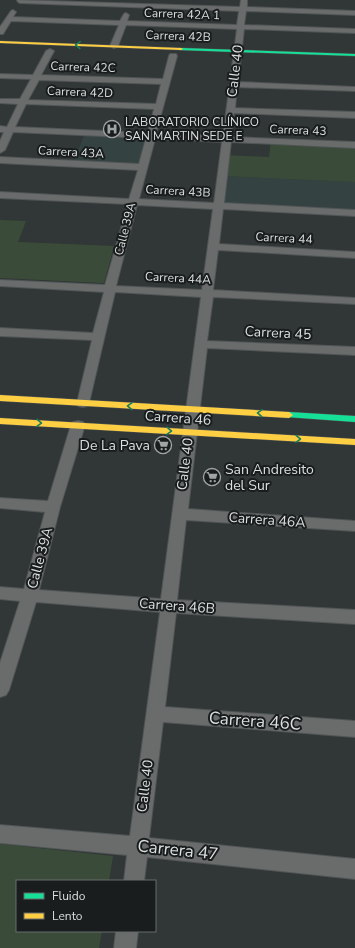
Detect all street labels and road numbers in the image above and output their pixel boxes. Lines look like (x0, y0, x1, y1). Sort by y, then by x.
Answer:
street label: Carrera 42A 1 (144, 5, 220, 23)
street label: Carrera 42B (145, 27, 211, 45)
street label: Calle 40 (222, 44, 248, 98)
street label: Carrera 42C (50, 58, 116, 76)
street label: Carrera 42D (47, 83, 113, 101)
street label: Carrera 43 (269, 121, 327, 139)
street label: Carrera 43A (38, 142, 105, 162)
street label: Carrera 43B (145, 181, 211, 201)
street label: Calle 39A (111, 201, 139, 257)
street label: Carrera 44 (255, 229, 313, 247)
street label: Carrera 44A (145, 268, 212, 288)
street label: Carrera 45 (244, 322, 312, 344)
street label: Carrera 46 (144, 406, 212, 430)
street label: Calle 40 (172, 437, 198, 491)
street label: Carrera 46A (228, 508, 306, 532)
street label: Calle 39A (23, 525, 57, 591)
street label: Carrera 46B (138, 594, 216, 618)
street label: Carrera 46C (208, 706, 302, 736)
street label: Calle 40 (132, 759, 158, 813)
street label: Carrera 47 (136, 834, 220, 866)

